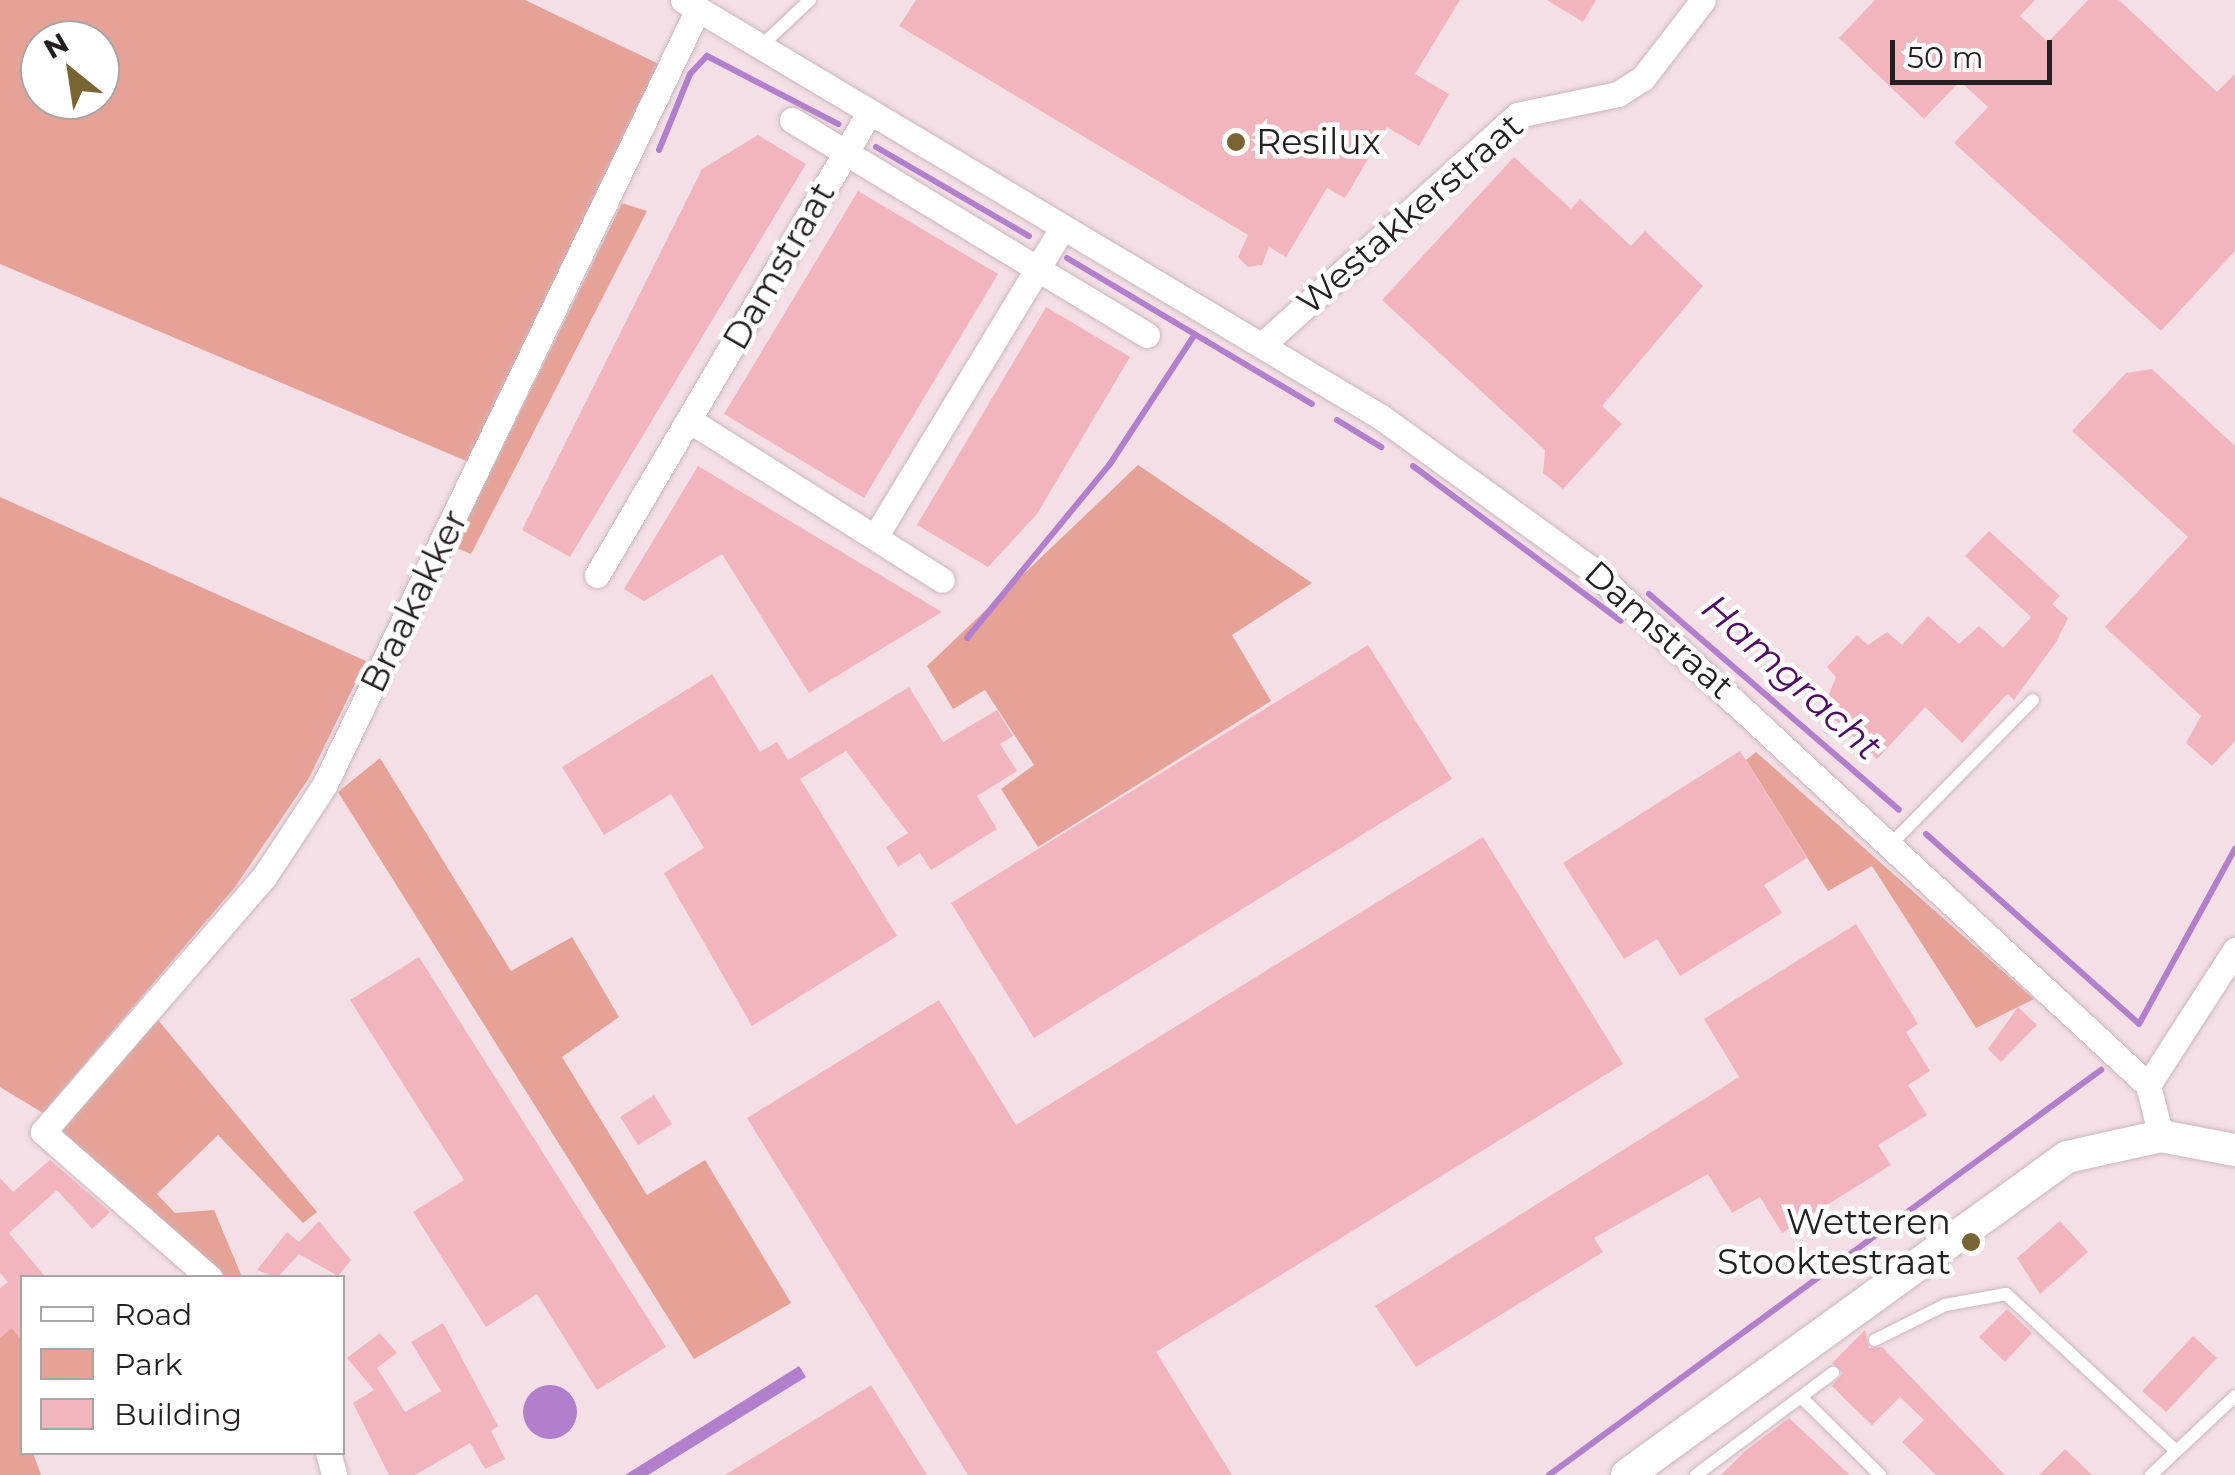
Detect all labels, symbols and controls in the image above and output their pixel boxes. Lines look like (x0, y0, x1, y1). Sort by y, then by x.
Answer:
north arrow (20, 20, 120, 120)
scale bar (1895, 20, 2058, 82)
text: N (38, 25, 74, 66)
text: 50 m (1907, 39, 1984, 76)
street label: Westakkerstraat (1289, 105, 1531, 323)
place label: Resilux (1256, 121, 1381, 163)
marker: Resilux (1225, 131, 1247, 153)
street label: Damstraat (714, 175, 844, 357)
street label: Braakakker (352, 503, 476, 699)
street label: Damstraat (1576, 552, 1742, 708)
water label: Hamgracht (1693, 585, 1891, 769)
place label: Wetteren Stooktestraat (1717, 1201, 1951, 1283)
marker: Wetteren Stooktestraat (1960, 1231, 1982, 1253)
legend (20, 1275, 345, 1455)
text: Road (114, 1296, 192, 1333)
text: Park (114, 1346, 183, 1383)
text: Building (114, 1396, 242, 1433)

